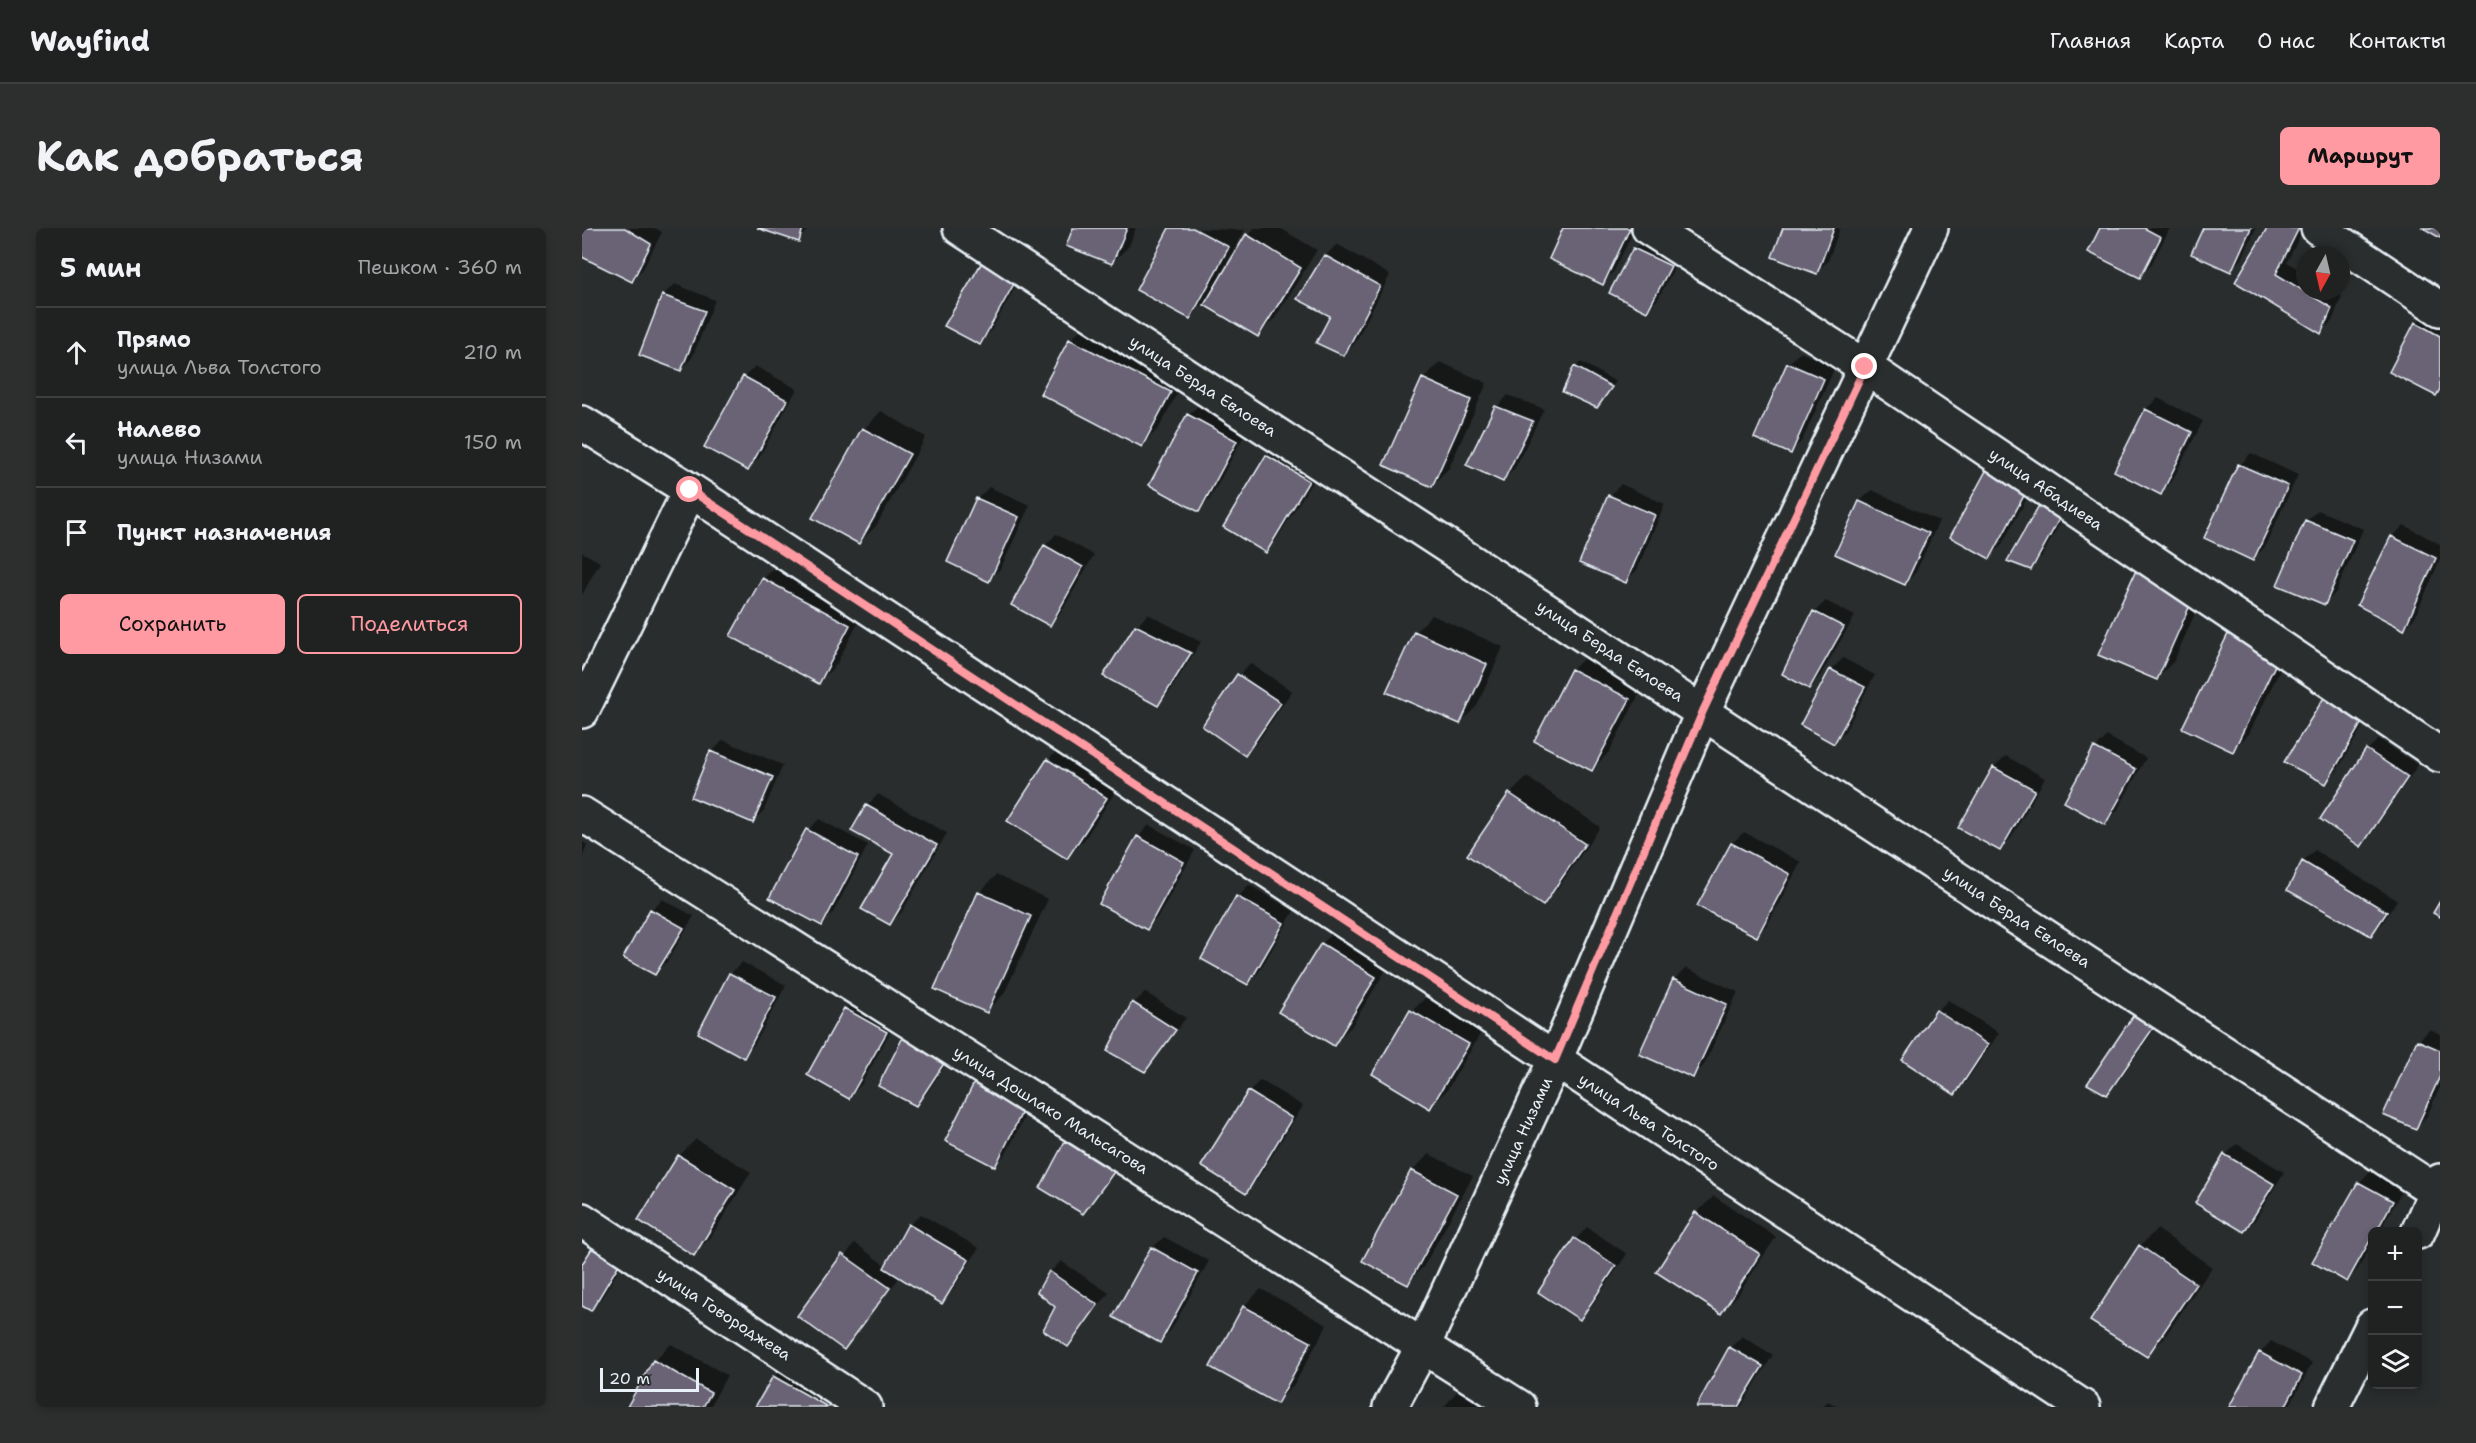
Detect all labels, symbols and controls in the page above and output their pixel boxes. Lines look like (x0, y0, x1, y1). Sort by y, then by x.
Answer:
text: Wayfind (30, 22, 150, 60)
text: Главная (2050, 27, 2131, 55)
text: Карта (2164, 27, 2224, 55)
text: О нас (2257, 27, 2315, 55)
text: Контакты (2348, 27, 2446, 55)
button: Маршрут (2280, 127, 2440, 185)
text: Как добраться (36, 128, 364, 184)
north arrow (2296, 246, 2350, 300)
text: 5 мин (60, 250, 141, 285)
text: Пешком · 360 m (358, 254, 522, 280)
text: Прямо (117, 325, 191, 354)
street label: улица Берда Евлоева (1126, 331, 1280, 441)
icon: ahead (60, 336, 93, 369)
text: 210 m (463, 339, 522, 365)
route end (1851, 353, 1877, 379)
text: улица Льва Толстого (117, 354, 322, 380)
text: Налево (117, 415, 201, 444)
icon: left (60, 426, 93, 459)
text: 150 m (464, 429, 522, 455)
street label: улица Абадиева (1985, 443, 2107, 535)
text: улица Низами (117, 444, 263, 470)
route start (676, 476, 702, 502)
icon: arrive (60, 516, 93, 549)
text: Пункт назначения (117, 518, 331, 547)
button: Сохранить (60, 594, 285, 654)
button: Поделиться (297, 594, 522, 654)
street label: улица Берда Евлоева (1533, 596, 1687, 706)
street label: улица Берда Евлоева (1940, 862, 2094, 972)
street label: улица Дошлако Мальсагова (950, 1041, 1153, 1179)
street label: улица Льва Толстого (1575, 1069, 1723, 1175)
street label: улица Низами (1489, 1074, 1557, 1188)
map controls (2368, 1227, 2422, 1389)
button: + (2368, 1227, 2422, 1281)
street label: улица Говороджева (653, 1263, 795, 1365)
button: − (2368, 1281, 2422, 1335)
button: layers (2368, 1335, 2422, 1389)
scale bar (600, 1365, 699, 1392)
text: 20 m (609, 1368, 650, 1389)

